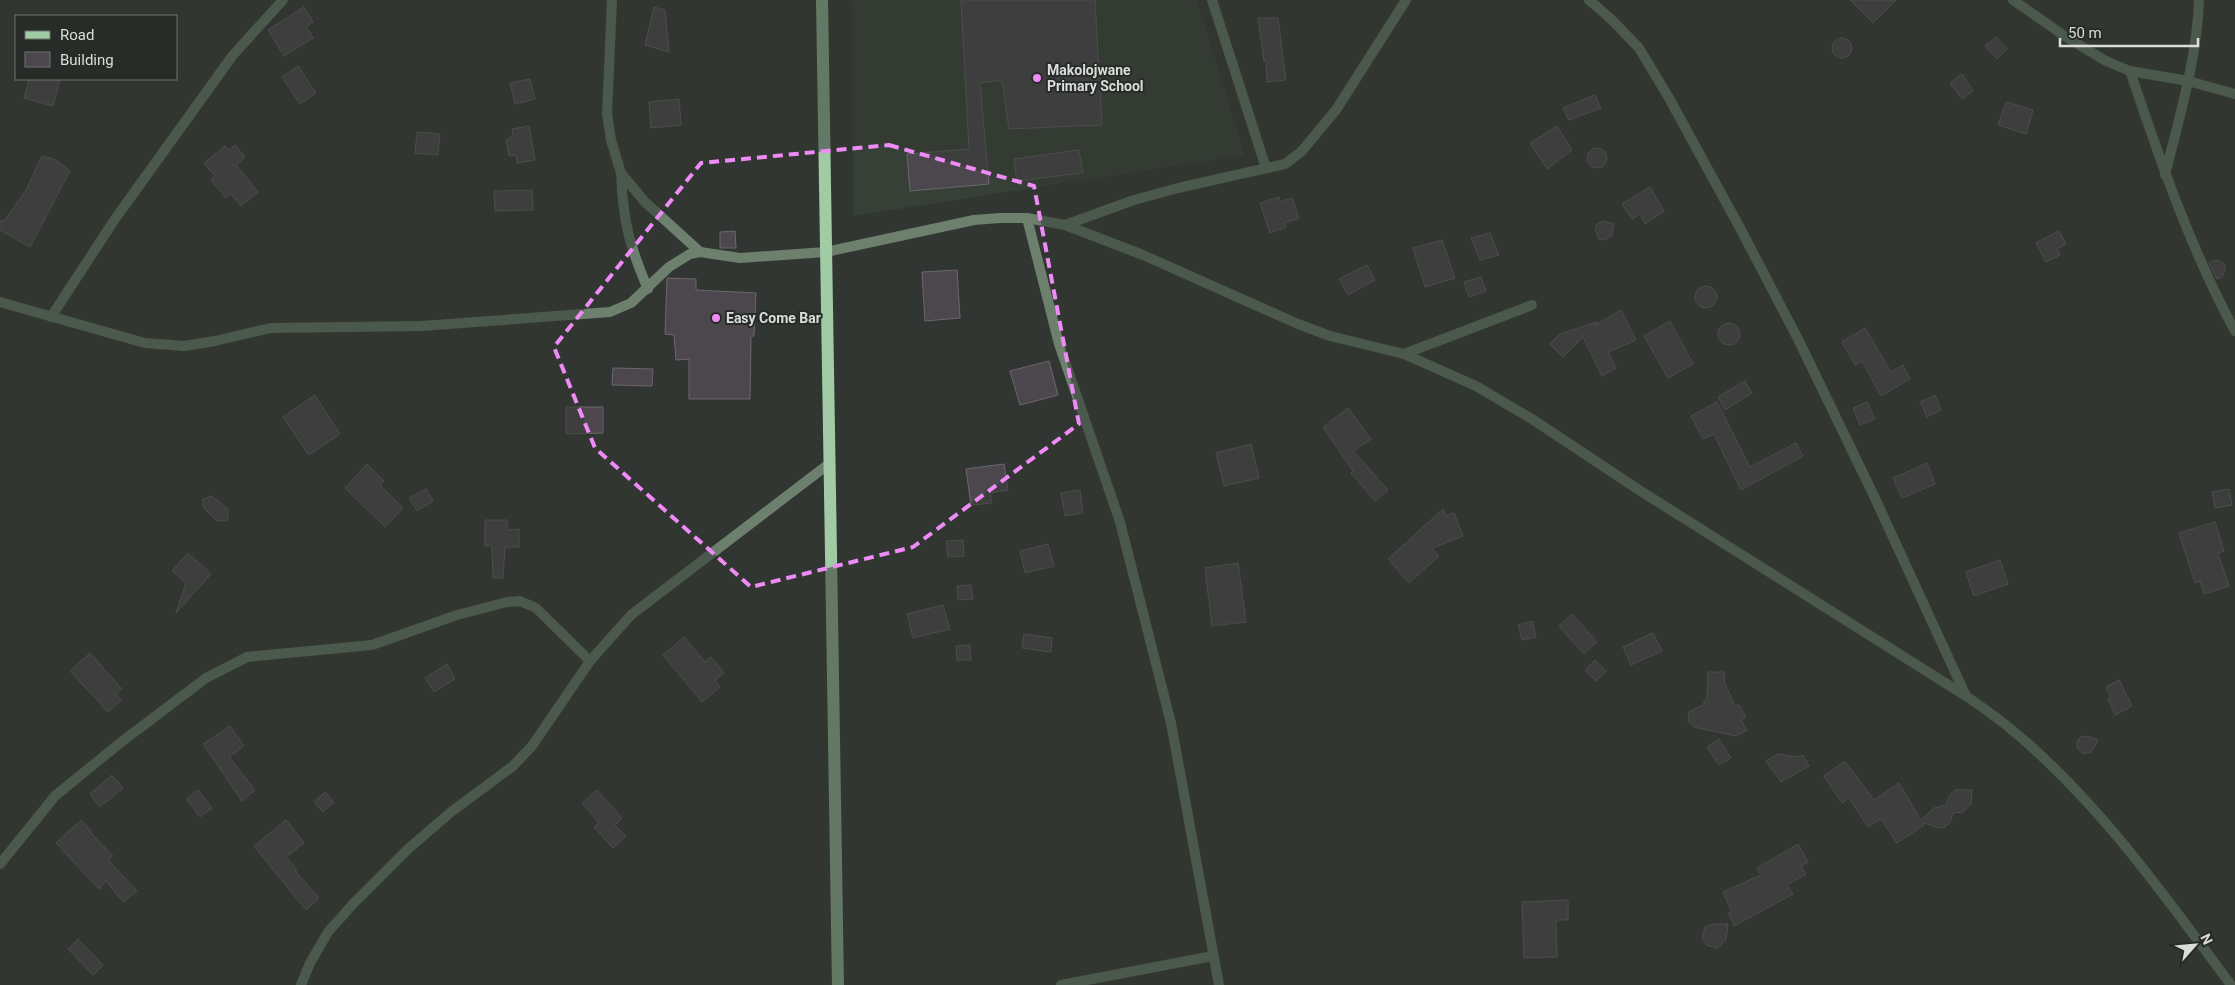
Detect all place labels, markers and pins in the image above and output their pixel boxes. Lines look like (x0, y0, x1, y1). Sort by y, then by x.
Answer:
place label: Makolojwane Primary School (1047, 62, 1144, 94)
marker: Makolojwane Primary School (1031, 72, 1043, 84)
place label: Easy Come Bar (726, 310, 821, 326)
marker: Easy Come Bar (710, 312, 722, 324)

